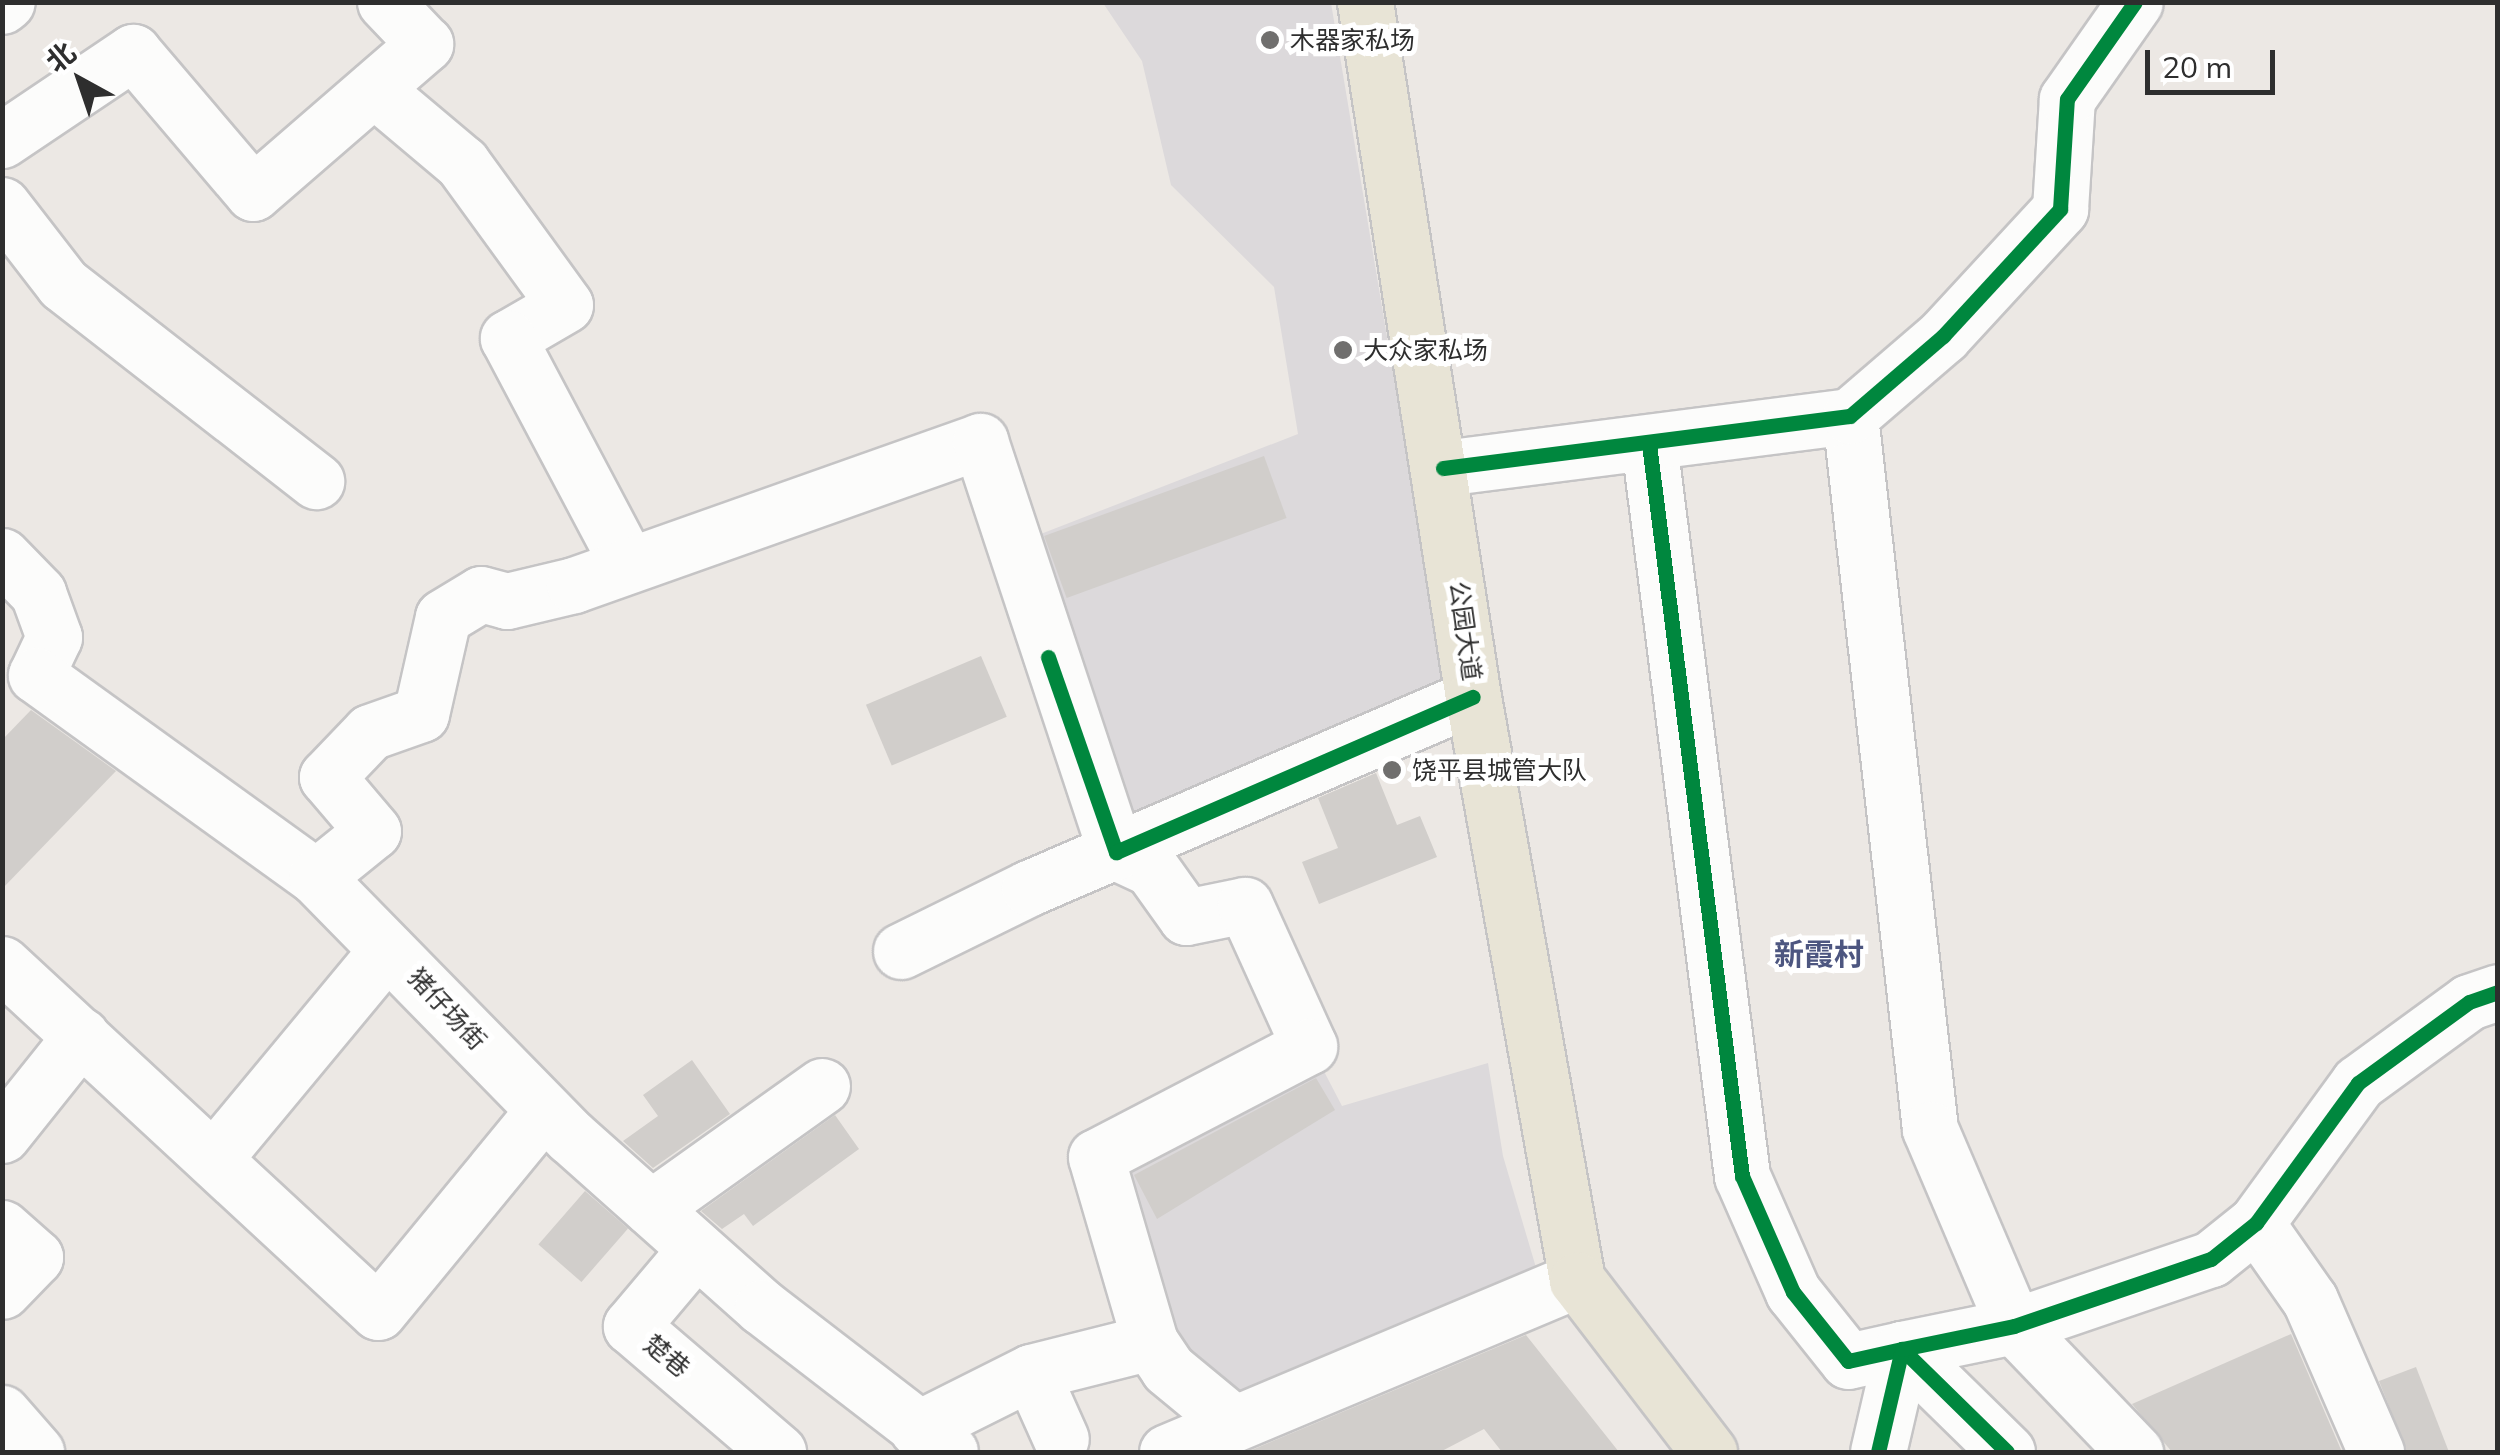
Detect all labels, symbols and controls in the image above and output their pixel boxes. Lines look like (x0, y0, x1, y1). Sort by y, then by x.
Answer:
place label: 木器家私场 (1290, 25, 1415, 55)
marker: 木器家私场 (1259, 29, 1281, 51)
north arrow (30, 30, 130, 130)
scale bar (2150, 30, 2280, 92)
text: 北 (38, 34, 82, 79)
text: 20 m (2162, 48, 2232, 86)
place label: 大众家私场 (1363, 335, 1488, 365)
marker: 大众家私场 (1332, 339, 1354, 361)
street label: 公园大道 (1443, 579, 1487, 683)
place label: 饶平县城管大队 (1412, 755, 1587, 785)
marker: 饶平县城管大队 (1381, 759, 1403, 781)
district label: 新霞村 (1774, 936, 1864, 972)
street label: 猪仔场街 (402, 962, 492, 1056)
street label: 楚巷 (638, 1329, 696, 1383)

